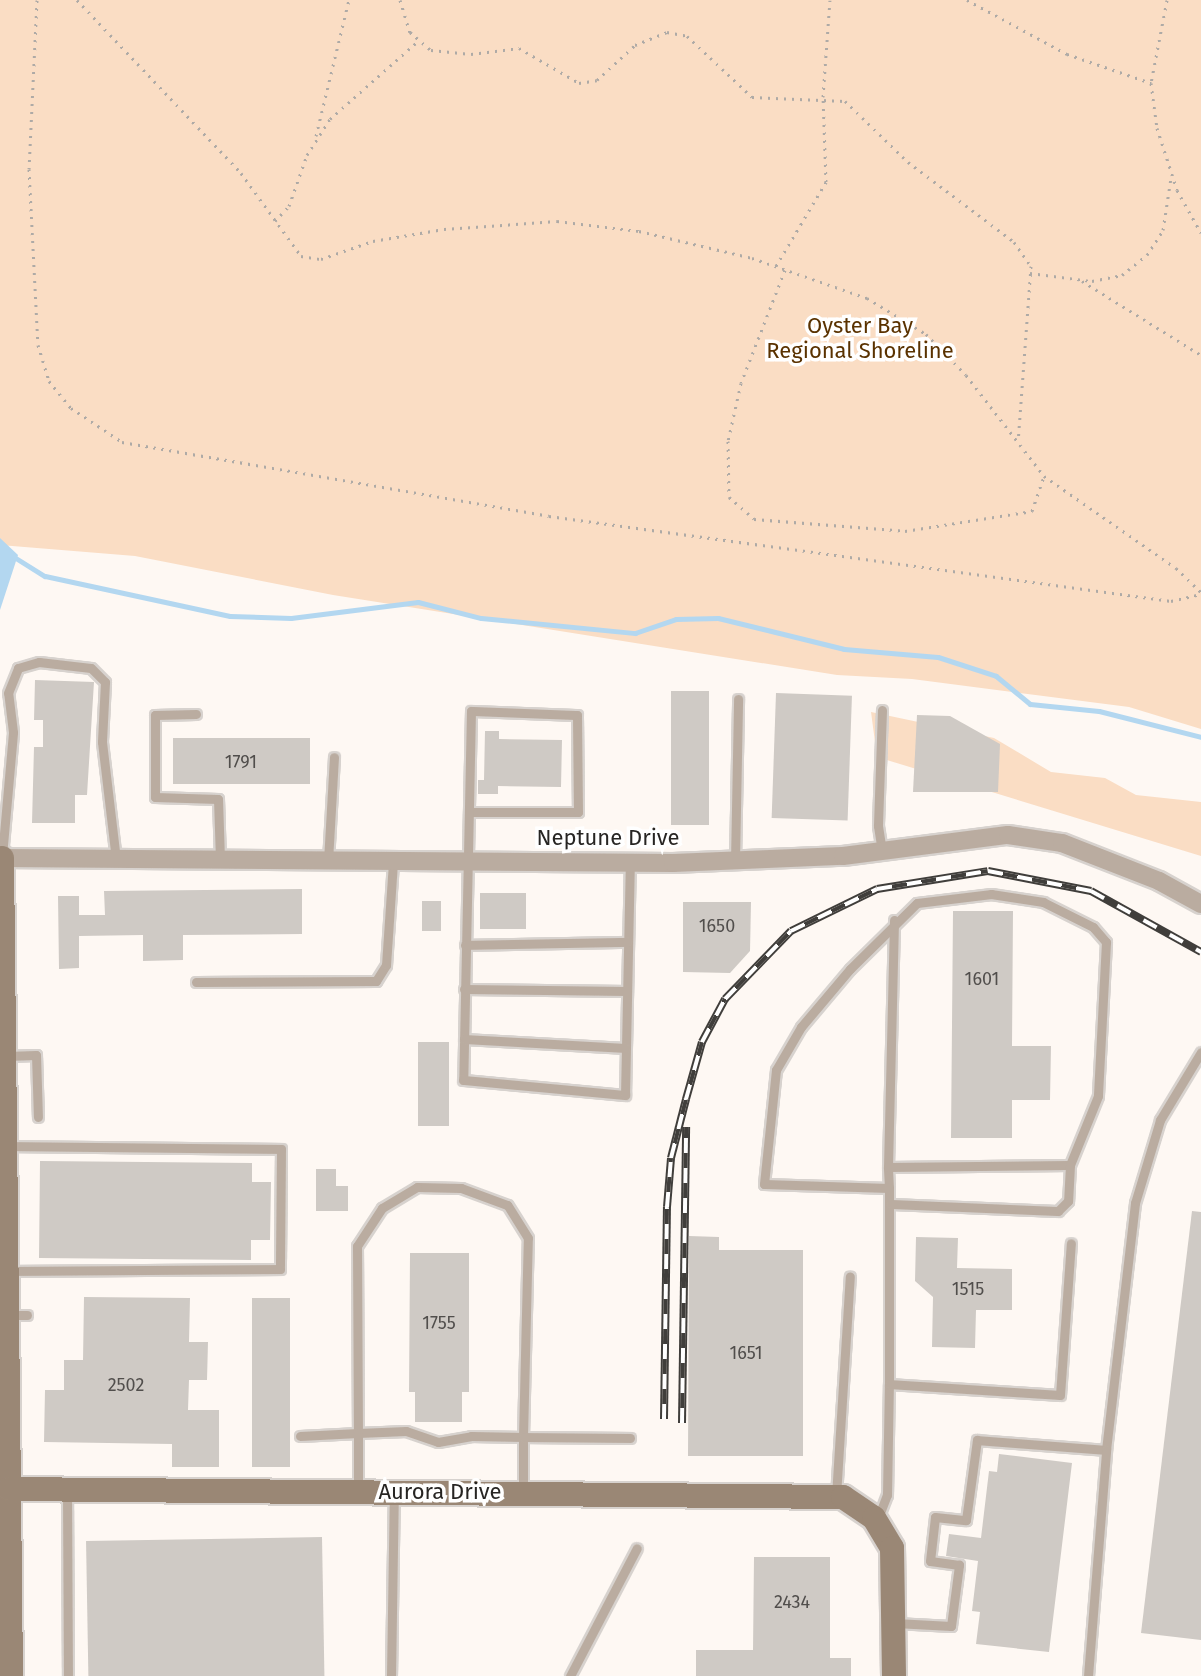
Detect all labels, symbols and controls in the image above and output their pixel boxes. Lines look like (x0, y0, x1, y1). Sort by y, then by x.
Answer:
park label: Oyster Bay Regional Shoreline (766, 312, 954, 364)
house number: 1791 (225, 751, 257, 773)
street label: Neptune Drive (536, 825, 680, 851)
house number: 1650 (699, 915, 735, 937)
house number: 1601 (965, 968, 999, 990)
house number: 1515 (952, 1278, 984, 1300)
house number: 1755 (422, 1312, 456, 1334)
house number: 1651 (729, 1342, 763, 1364)
house number: 2502 (108, 1374, 144, 1396)
street label: Aurora Drive (378, 1479, 502, 1505)
house number: 2434 (774, 1591, 810, 1613)

